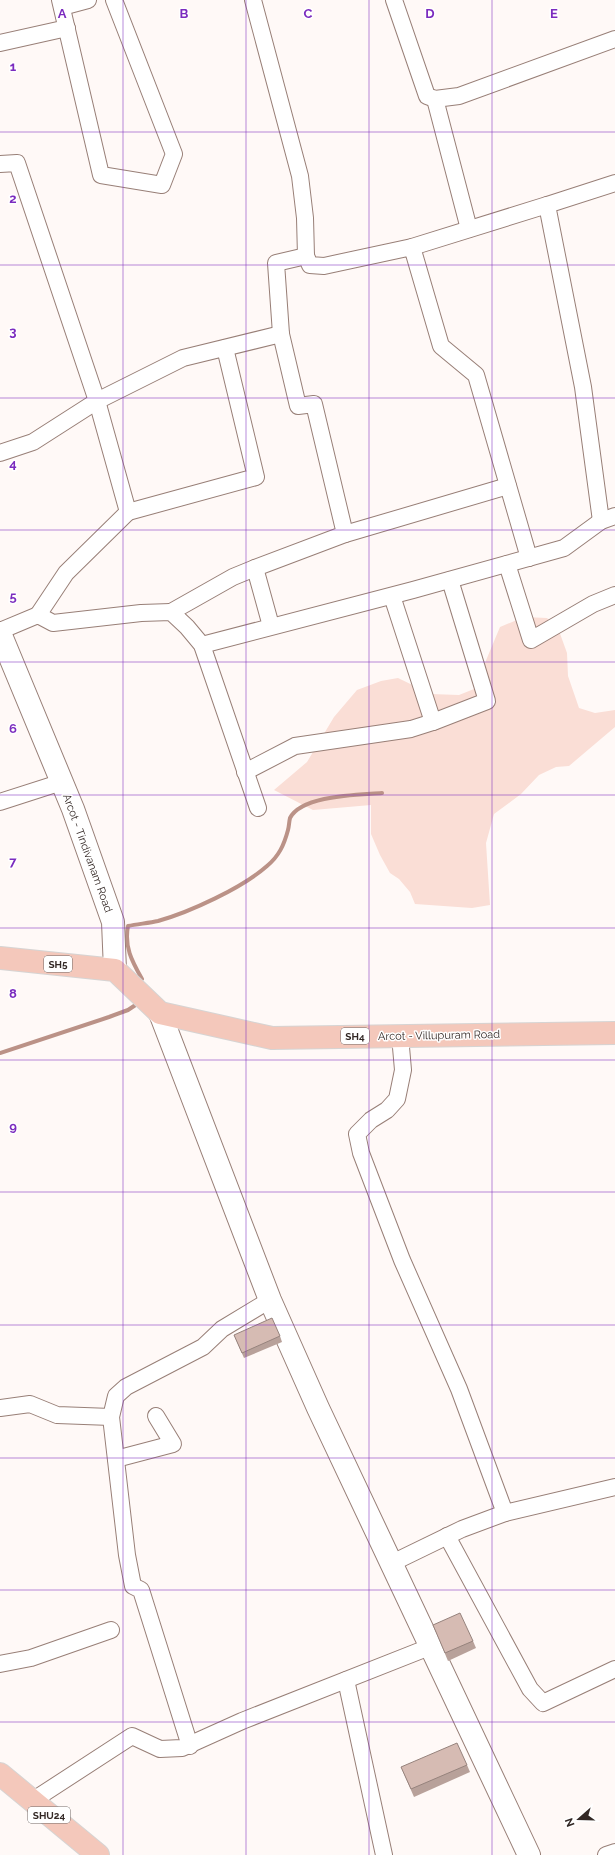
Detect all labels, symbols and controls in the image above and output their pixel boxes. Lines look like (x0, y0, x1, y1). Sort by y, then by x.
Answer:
text: A (58, 6, 67, 21)
text: B (180, 6, 189, 21)
text: C (304, 6, 313, 21)
text: D (425, 6, 435, 21)
text: E (550, 6, 558, 21)
text: 1 (10, 59, 17, 74)
text: 2 (9, 191, 17, 206)
text: 3 (9, 324, 17, 339)
text: 4 (9, 456, 17, 471)
text: 5 (9, 589, 17, 604)
text: 6 (9, 721, 17, 736)
street label: Arcot - Tindivanam Road (60, 792, 115, 914)
text: 7 (9, 854, 17, 869)
road number: SH5 (44, 956, 72, 972)
text: 8 (9, 986, 17, 1001)
road number: SH4 (341, 1028, 369, 1044)
street label: Arcot - Villupuram Road (378, 1028, 500, 1043)
text: 9 (9, 1119, 17, 1134)
north arrow (559, 1799, 599, 1839)
road number: SHU24 (28, 1807, 70, 1823)
text: N (563, 1816, 578, 1828)

